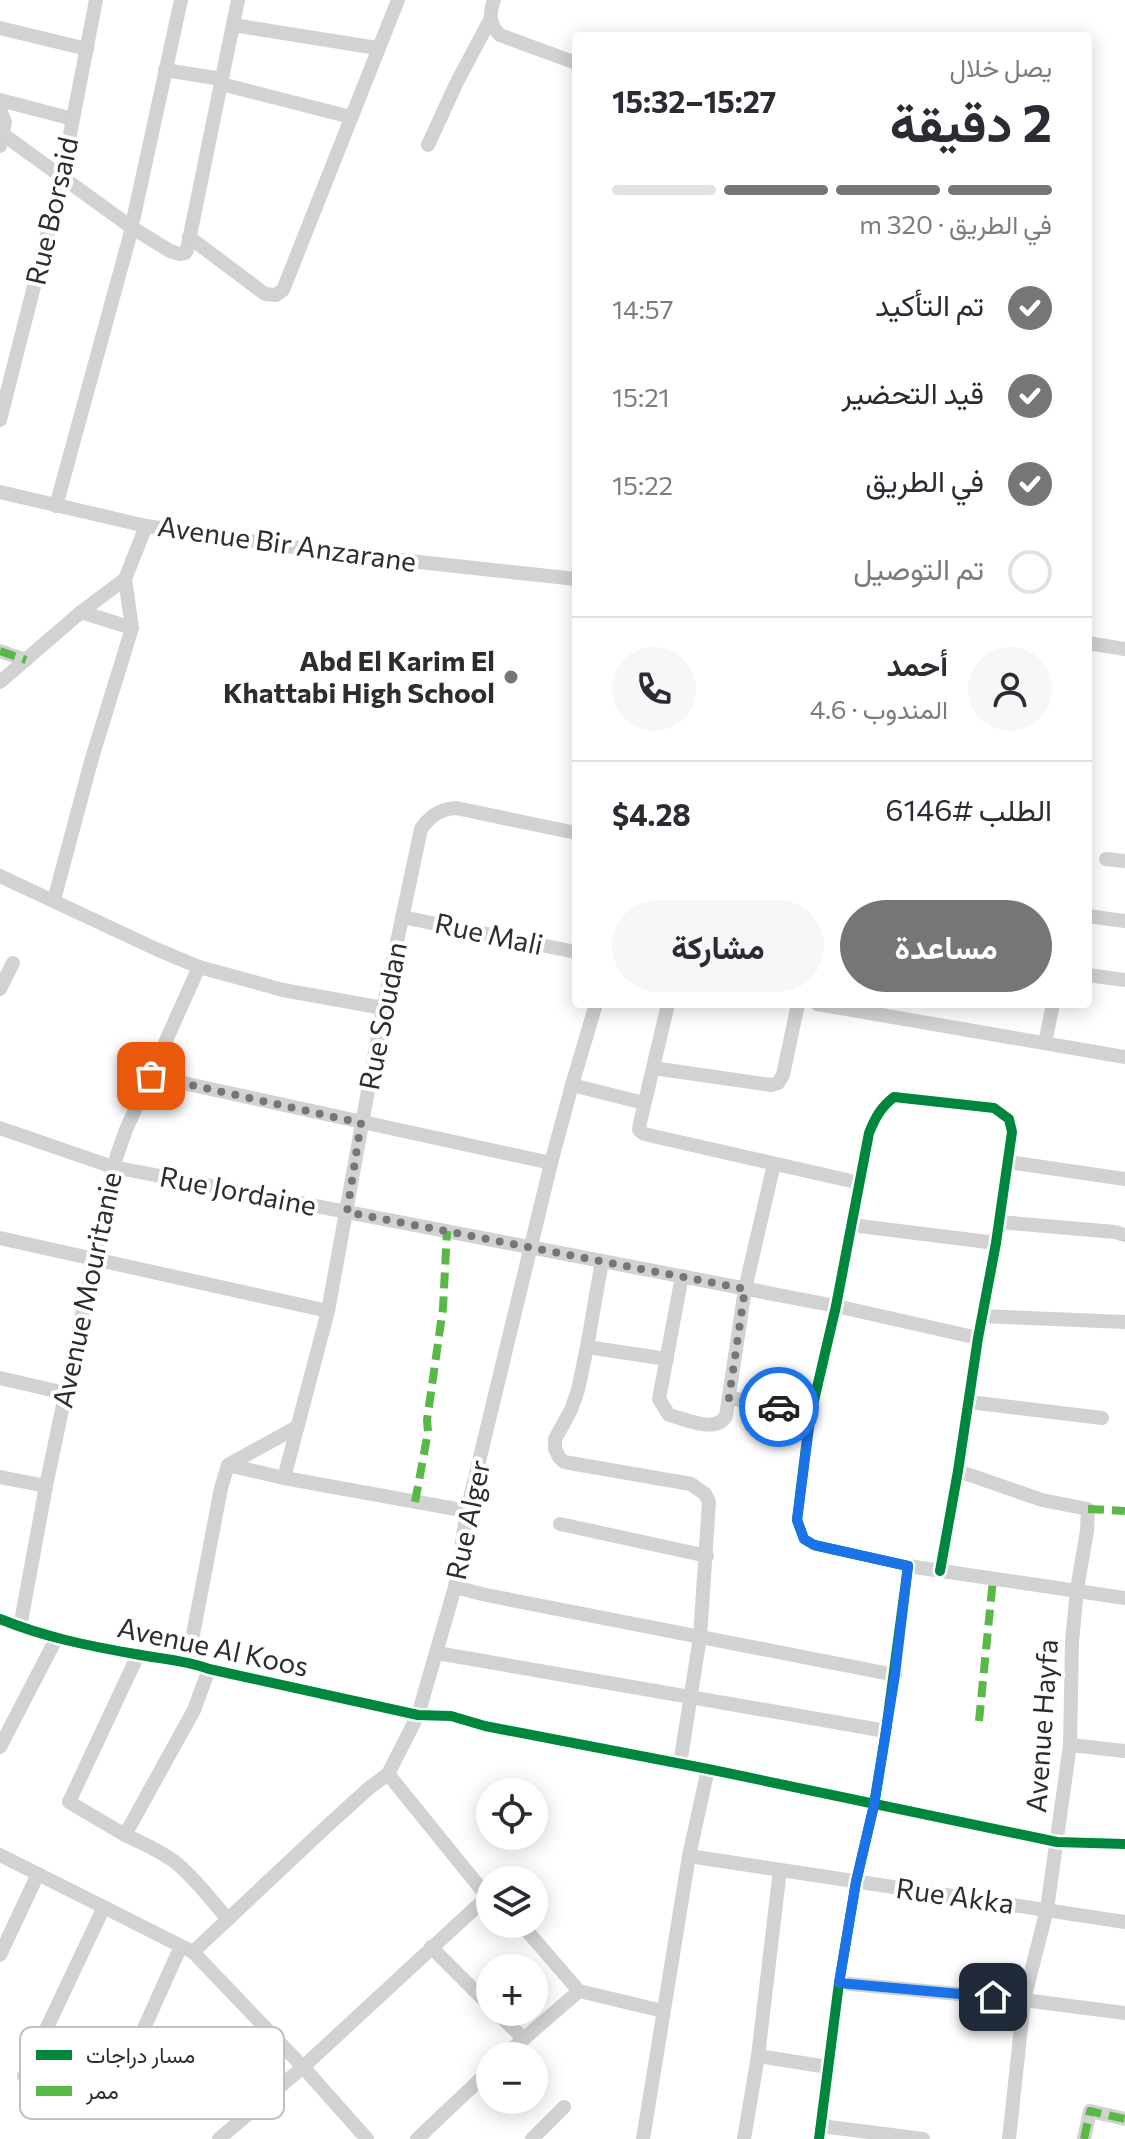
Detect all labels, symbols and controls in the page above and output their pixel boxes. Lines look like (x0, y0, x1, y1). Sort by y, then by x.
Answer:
text: يصل خلال (949, 51, 1052, 82)
text: 15:27–15:32 (612, 82, 776, 119)
text: 2 دقيقة (890, 89, 1052, 153)
street label: Rue Borsaid (18, 134, 85, 288)
text: في الطريق · 320 m (859, 208, 1052, 239)
text: تم التأكيد (875, 285, 984, 322)
icon: check (1008, 286, 1052, 330)
text: 14:57 (612, 293, 674, 324)
text: قيد التحضير (842, 373, 984, 410)
icon: check (1008, 374, 1052, 418)
text: 15:21 (612, 381, 670, 412)
text: في الطريق (865, 461, 984, 498)
icon: check (1008, 462, 1052, 506)
text: 15:22 (612, 469, 673, 500)
street label: Avenue Bir Anzarane (156, 508, 419, 578)
text: تم التوصيل (853, 549, 984, 586)
place label: Abd El Karim El Khattabi High School (223, 643, 495, 709)
text: أحمد (886, 645, 948, 682)
button: phone (612, 647, 696, 731)
button: person (968, 647, 1052, 731)
marker: Abd El Karim El Khattabi High School (502, 668, 520, 686)
text: المندوب · 4.6 (810, 693, 948, 724)
text: الطلب #6146 (885, 790, 1052, 827)
text: $4.28 (612, 795, 691, 832)
button: مشاركة (612, 900, 824, 992)
button: مساعدة (840, 900, 1052, 992)
street label: Rue Mali (432, 905, 546, 961)
street label: Rue Soudan (351, 939, 413, 1093)
pin (117, 1042, 185, 1110)
icon: bag (129, 1054, 173, 1098)
street label: Rue Jordaine (157, 1158, 319, 1222)
street label: Avenue Mouritanie (44, 1169, 128, 1411)
courier (739, 1367, 819, 1447)
icon: car (757, 1385, 801, 1429)
street label: Rue Alger (438, 1457, 496, 1583)
street label: Avenue Al Koos (115, 1609, 312, 1683)
street label: Avenue Hayfa (1018, 1638, 1064, 1814)
map controls (476, 1778, 548, 2114)
button: locate (476, 1778, 548, 1850)
button: layers (476, 1866, 548, 1938)
street label: Rue Akka (894, 1870, 1016, 1920)
button: + (476, 1954, 548, 2026)
pin (959, 1963, 1027, 2031)
icon: home (971, 1975, 1015, 2019)
legend (20, 2027, 284, 2119)
text: مسار دراجات (86, 2041, 195, 2069)
button: − (476, 2042, 548, 2114)
text: ممر (85, 2077, 119, 2105)

